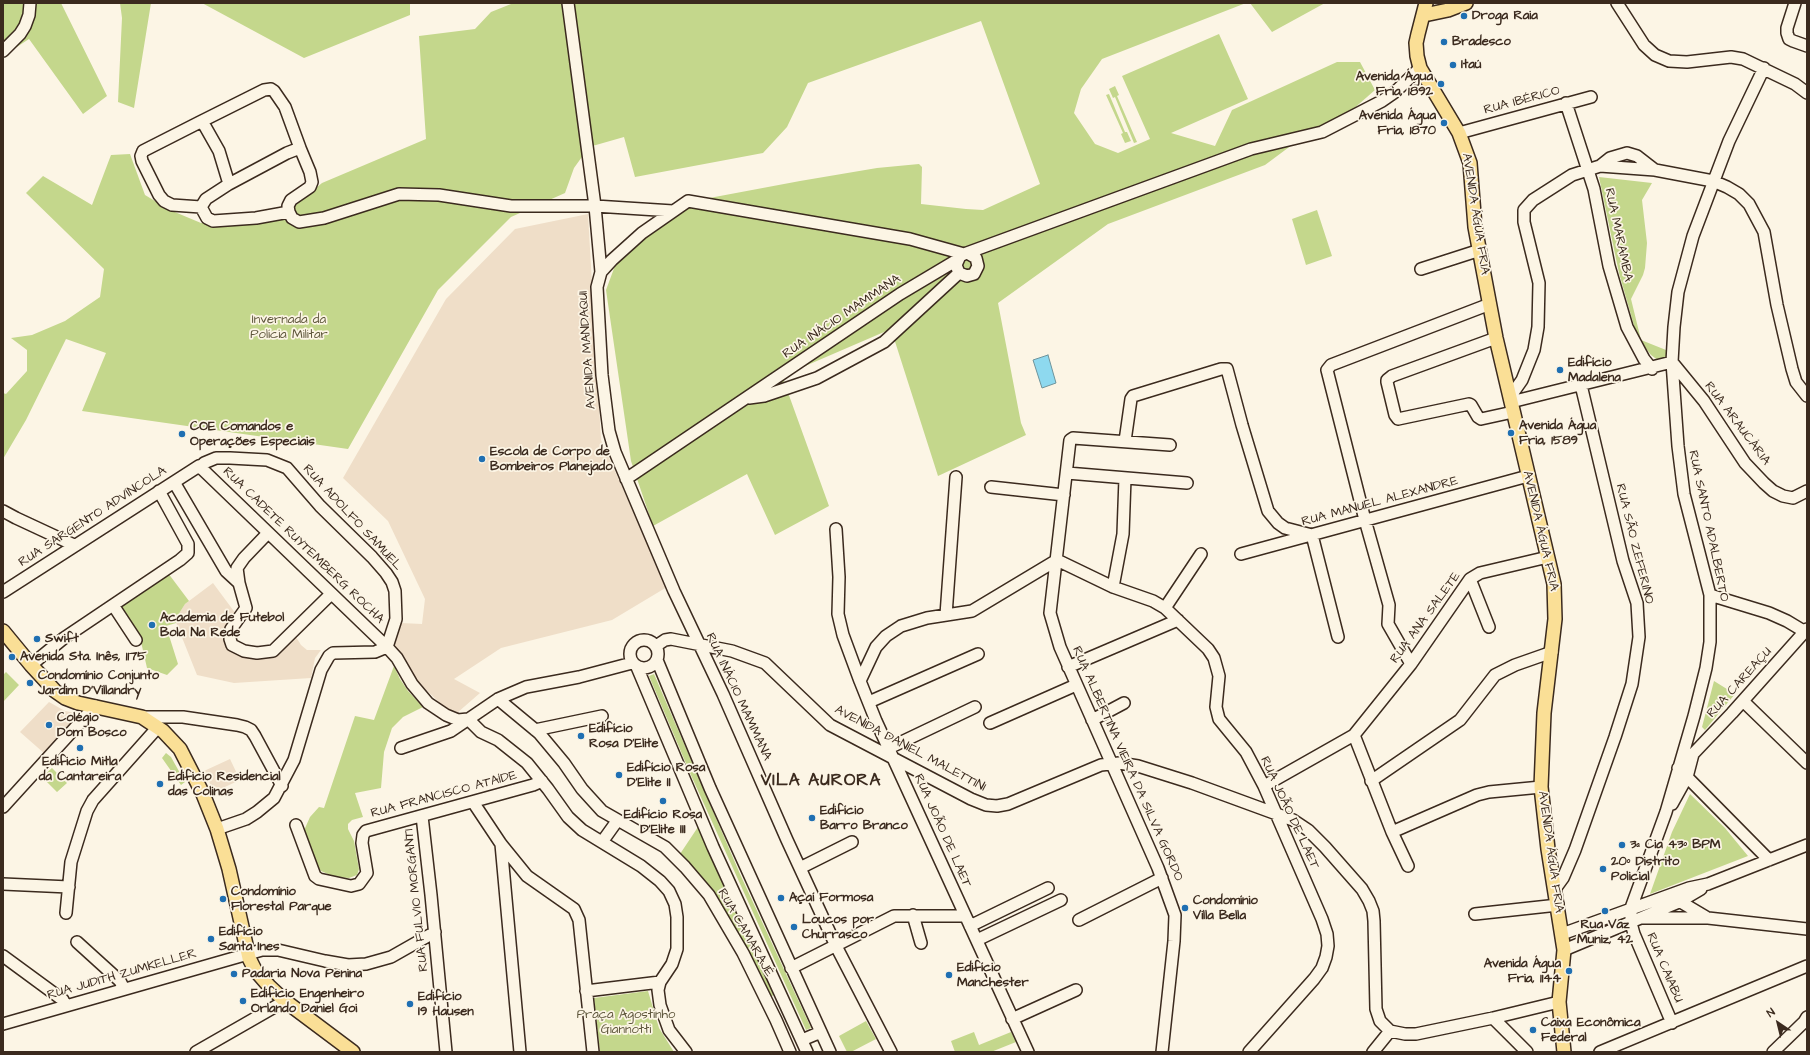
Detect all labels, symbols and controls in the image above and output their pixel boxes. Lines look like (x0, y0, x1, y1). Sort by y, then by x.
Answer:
place label: Droga Raia (1472, 8, 1538, 24)
marker: Droga Raia (1459, 11, 1469, 21)
place label: Bradesco (1452, 34, 1511, 50)
marker: Bradesco (1439, 37, 1449, 47)
place label: Itaú (1461, 57, 1481, 73)
marker: Itaú (1448, 60, 1458, 70)
place label: Avenida Água Fria, 1892 (1356, 69, 1433, 100)
marker: Avenida Água Fria, 1892 (1436, 79, 1446, 89)
street label: RUA IBÉRICO (1482, 83, 1562, 119)
place label: Avenida Água Fria, 1870 (1359, 108, 1436, 139)
marker: Avenida Água Fria, 1870 (1439, 118, 1449, 128)
street label: AVENIDA ÁGUA FRIA (1458, 152, 1492, 276)
street label: RUA MARAMBA (1600, 187, 1636, 283)
street label: RUA INÁCIO MAMMANA (780, 272, 904, 362)
street label: AVENIDA MANDAQUI (576, 290, 600, 410)
park label: Invernada da Polícia Militar (250, 312, 328, 343)
place label: Edifício Madalena (1568, 355, 1621, 386)
marker: Edifício Madalena (1555, 365, 1565, 375)
street label: RUA ARAUCÁRIA (1701, 379, 1773, 469)
place label: Avenida Água Fria, 1589 (1519, 418, 1596, 449)
place label: COE Comandos e Operações Especiais (190, 419, 315, 450)
marker: Avenida Água Fria, 1589 (1506, 428, 1516, 438)
marker: COE Comandos e Operações Especiais (177, 429, 187, 439)
place label: Escola de Corpo de Bombeiros Planejado (490, 444, 613, 475)
street label: RUA SANTO ADALBERTO (1684, 449, 1732, 603)
marker: Escola de Corpo de Bombeiros Planejado (477, 454, 487, 464)
street label: RUA ADOLFO SAMUEL (299, 462, 405, 574)
street label: RUA SARGENTO ADVÍNCOLA (16, 463, 170, 571)
street label: RUA CADETE RUYTEMBERG ROCHA (219, 464, 387, 628)
street label: AVENIDA ÁGUA FRIA (1519, 469, 1561, 593)
street label: RUA MANUEL ALEXANDRE (1300, 474, 1460, 530)
street label: RUA SÃO ZEFERINO (1612, 482, 1656, 606)
street label: RUA ANA SALETE (1388, 569, 1464, 667)
place label: Academia de Futebol Bola Na Rede (160, 610, 284, 641)
marker: Academia de Futebol Bola Na Rede (147, 620, 157, 630)
place label: Swift (45, 631, 79, 647)
street label: RUA INÁCIO MAMMANA (702, 631, 774, 763)
marker: Swift (32, 634, 42, 644)
street label: RUA ALBERTINA VIEIRA DA SILVA GORDO (1068, 644, 1186, 884)
street label: RUA CAREAÇU (1704, 645, 1776, 721)
place label: Avenida Sta. Inês, 1175 (20, 649, 146, 665)
marker: Avenida Sta. Inês, 1175 (7, 652, 17, 662)
place label: Condomínio Conjunto Jardim D'Villandry (38, 668, 159, 699)
marker: Condomínio Conjunto Jardim D'Villandry (25, 678, 35, 688)
street label: AVENIDA DANIEL MALETTINI (832, 702, 988, 796)
place label: Colégio Dom Bosco (57, 710, 127, 741)
marker: Colégio Dom Bosco (44, 720, 54, 730)
place label: Edifício Rosa D'Elite (589, 721, 658, 752)
marker: Edifício Rosa D'Elite (576, 731, 586, 741)
marker: Edificio Mitla da Cantareira (75, 743, 85, 753)
place label: Edificio Mitla da Cantareira (39, 754, 121, 785)
street label: RUA JOÃO DE LAET (1256, 754, 1322, 872)
place label: Edifício Rosa D'Elite II (627, 760, 705, 791)
street label: RUA FRANCISCO ATAÍDE (369, 768, 519, 822)
place label: Edificio Residencial das Colinas (168, 769, 281, 800)
marker: Edifício Rosa D'Elite II (614, 770, 624, 780)
district label: VILA AURORA (761, 771, 881, 791)
street label: RUA JOÃO DE LAET (910, 772, 974, 890)
marker: Edificio Residencial das Colinas (155, 779, 165, 789)
street label: AVENIDA ÁGUA FRIA (1534, 790, 1566, 914)
marker: Edifício Rosa D'Elite III (658, 796, 668, 806)
place label: Edifício Barro Branco (820, 803, 908, 834)
place label: Edifício Rosa D'Elite III (624, 807, 702, 838)
marker: Edifício Barro Branco (807, 813, 817, 823)
street label: RUA FULVIO MORGANTI (402, 828, 432, 972)
place label: 3ª Cia 43º BPM (1630, 837, 1721, 853)
marker: 3ª Cia 43º BPM (1617, 840, 1627, 850)
place label: 20º Distrito Policial (1611, 854, 1679, 885)
marker: 20º Distrito Policial (1598, 864, 1608, 874)
place label: Condomínio Florestal Parque (231, 884, 332, 915)
street label: RUA CAMARAJÉ (714, 886, 776, 980)
place label: Açaí Formosa (789, 890, 873, 906)
marker: Açaí Formosa (776, 893, 786, 903)
place label: Condomínio Villa Bella (1193, 893, 1258, 924)
marker: Condomínio Florestal Parque (218, 894, 228, 904)
marker: Condomínio Villa Bella (1180, 903, 1190, 913)
marker: Rua Vaz Muniz, 42 (1600, 906, 1610, 916)
place label: Loucos por Churrasco (802, 912, 874, 943)
place label: Rua Vaz Muniz, 42 (1577, 917, 1633, 948)
marker: Loucos por Churrasco (789, 922, 799, 932)
place label: Edifício Santa Ines (219, 924, 280, 955)
street label: RUA CAIABU (1642, 931, 1686, 1005)
marker: Edifício Santa Ines (206, 934, 216, 944)
street label: RUA JUDITH ZUMKELLER (46, 946, 198, 1004)
place label: Avenida Água Fria, 1144 (1484, 956, 1561, 987)
place label: Edifício Manchester (957, 960, 1029, 991)
place label: Padaria Nova Penina (242, 966, 362, 982)
marker: Avenida Água Fria, 1144 (1564, 966, 1574, 976)
marker: Padaria Nova Penina (229, 969, 239, 979)
marker: Edifício Manchester (944, 970, 954, 980)
place label: Edificio Engenheiro Orlando Daniel Goi (251, 986, 364, 1017)
place label: Edifício I9 Hausen (418, 989, 474, 1020)
marker: Edificio Engenheiro Orlando Daniel Goi (238, 996, 248, 1006)
marker: Edifício I9 Hausen (405, 999, 415, 1009)
north arrow (1758, 1003, 1798, 1043)
text: N (1764, 1005, 1778, 1021)
park label: Praça Agostinho Giannotti (577, 1007, 675, 1038)
place label: Caixa Econômica Federal (1541, 1015, 1641, 1046)
marker: Caixa Econômica Federal (1528, 1025, 1538, 1035)

